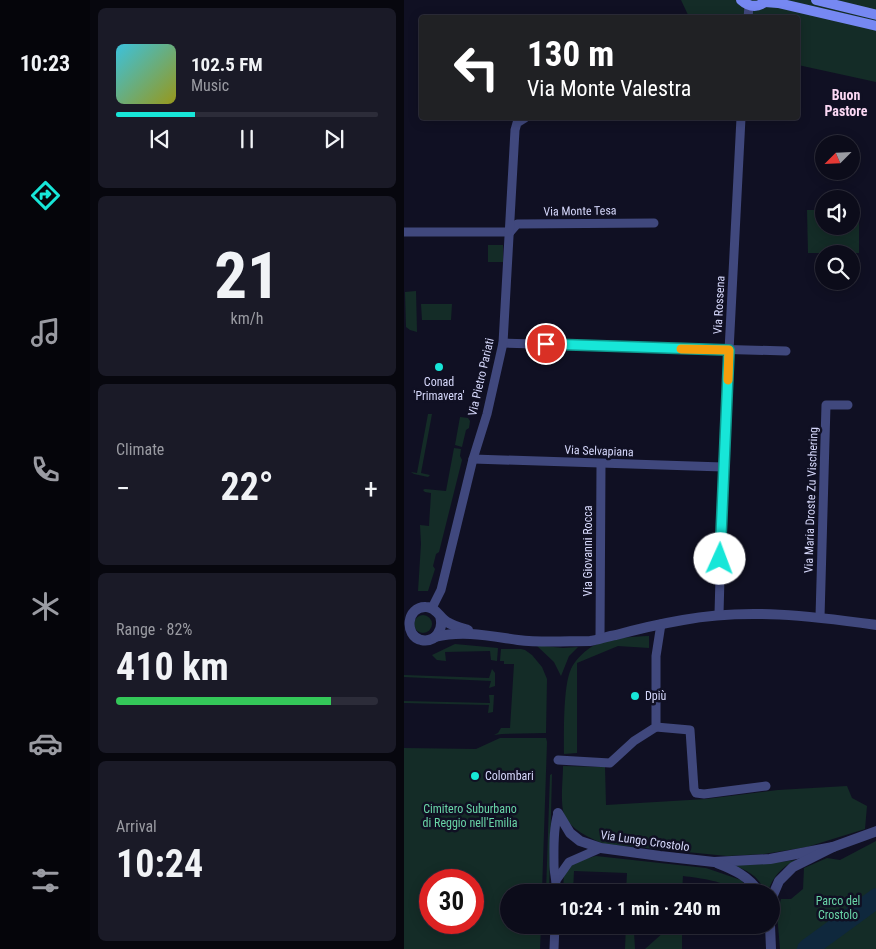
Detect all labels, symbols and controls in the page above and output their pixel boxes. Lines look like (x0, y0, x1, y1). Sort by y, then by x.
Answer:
text: 130 m (527, 34, 614, 75)
icon: left (444, 35, 509, 100)
text: 10:23 (20, 51, 70, 76)
text: 102.5 FM (191, 53, 263, 76)
text: Music (191, 76, 229, 95)
text: Via Monte Valestra (527, 76, 691, 101)
district label: Buon Pastore (824, 87, 868, 119)
icon: previous (146, 125, 174, 153)
icon: pause (233, 125, 261, 153)
icon: next (320, 125, 348, 153)
north arrow (815, 135, 860, 180)
map controls (815, 135, 860, 290)
icon: directions (28, 178, 63, 213)
button: sound (815, 190, 860, 235)
street label: Via Monte Tesa (543, 203, 617, 219)
text: 21 (214, 238, 280, 314)
button: search (815, 245, 860, 290)
street label: Via Rossena (710, 275, 728, 335)
text: km/h (231, 309, 263, 328)
icon: music (28, 315, 63, 350)
pin (525, 323, 567, 365)
icon: arrive (532, 330, 560, 358)
street label: Via Pietro Pariati (465, 337, 497, 417)
marker: Conad 'Primavera' (433, 361, 445, 373)
place label: Conad 'Primavera' (413, 375, 465, 403)
street label: Via Maria Droste Zu Vischering (801, 427, 821, 573)
text: Climate (116, 440, 164, 459)
street label: Via Selvapiana (564, 443, 634, 459)
icon: phone (28, 452, 63, 487)
text: 22° (220, 465, 274, 509)
text: − (116, 472, 130, 505)
text: + (364, 472, 378, 505)
street label: Via Giovanni Rocca (581, 505, 595, 596)
position arrow (693, 532, 745, 584)
icon: climate (28, 589, 63, 624)
text: Range · 82% (116, 620, 192, 639)
text: 410 km (116, 645, 229, 689)
place label: Dpiù (645, 689, 667, 703)
marker: Dpiù (629, 690, 641, 702)
icon: car (28, 726, 63, 761)
place label: Colombari (485, 769, 534, 783)
marker: Colombari (469, 770, 481, 782)
park label: Cimitero Suburbano di Reggio nell'Emilia (423, 802, 518, 830)
text: Arrival (116, 817, 157, 836)
street label: Via Lungo Crostolo (600, 828, 690, 854)
text: 10:24 (116, 842, 203, 886)
icon: filters (28, 863, 63, 898)
speed limit sign: 30 (419, 869, 484, 934)
park label: Parco del Crostolo (816, 894, 860, 922)
text: 10:24 · 1 min · 240 m (559, 897, 721, 920)

